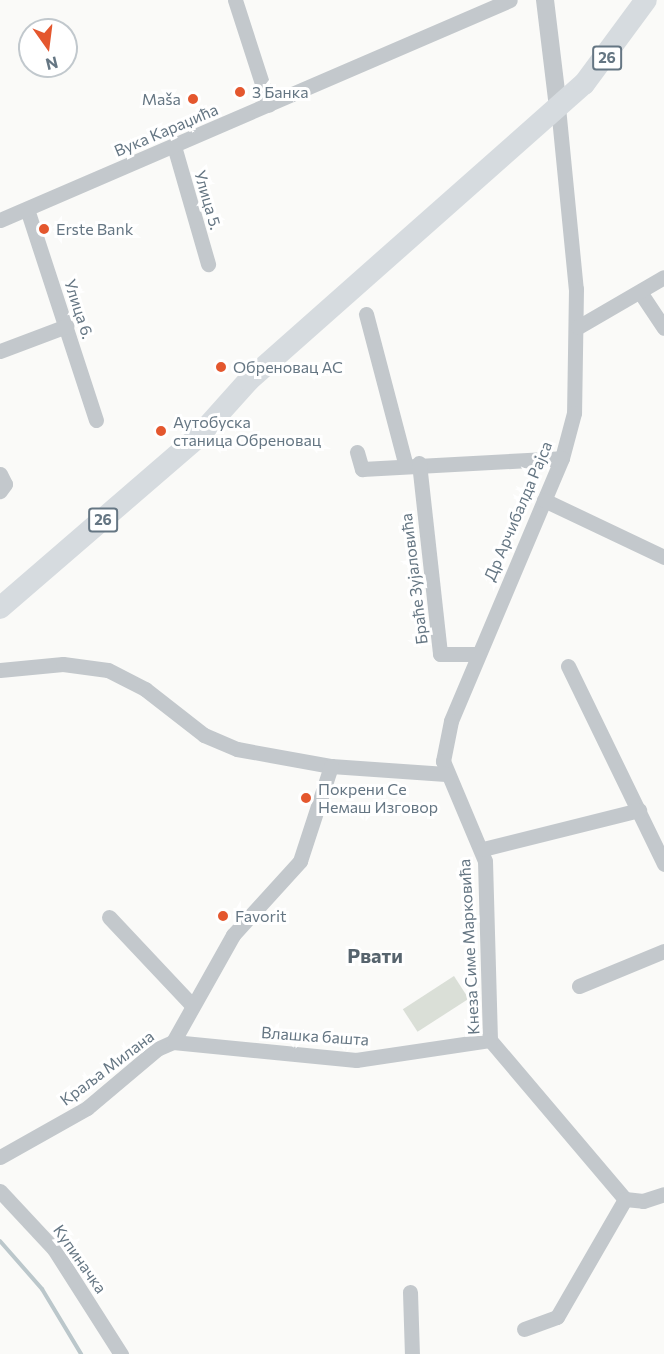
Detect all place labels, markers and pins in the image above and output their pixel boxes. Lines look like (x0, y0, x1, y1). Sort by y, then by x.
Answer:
place label: 3 Банка (252, 82, 308, 102)
marker: 3 Банка (233, 85, 247, 99)
place label: Maša (142, 89, 181, 109)
marker: Maša (186, 92, 200, 106)
place label: Erste Bank (56, 219, 133, 239)
marker: Erste Bank (37, 222, 51, 236)
place label: Обреновац АС (233, 357, 343, 377)
marker: Обреновац АС (214, 360, 228, 374)
place label: Аутобуска станица Обреновац (173, 412, 321, 450)
marker: Аутобуска станица Обреновац (154, 424, 168, 438)
place label: Покрени Се Немаш Изговор (318, 779, 438, 817)
marker: Покрени Се Немаш Изговор (299, 791, 313, 805)
place label: Favorit (235, 906, 287, 926)
marker: Favorit (216, 909, 230, 923)

